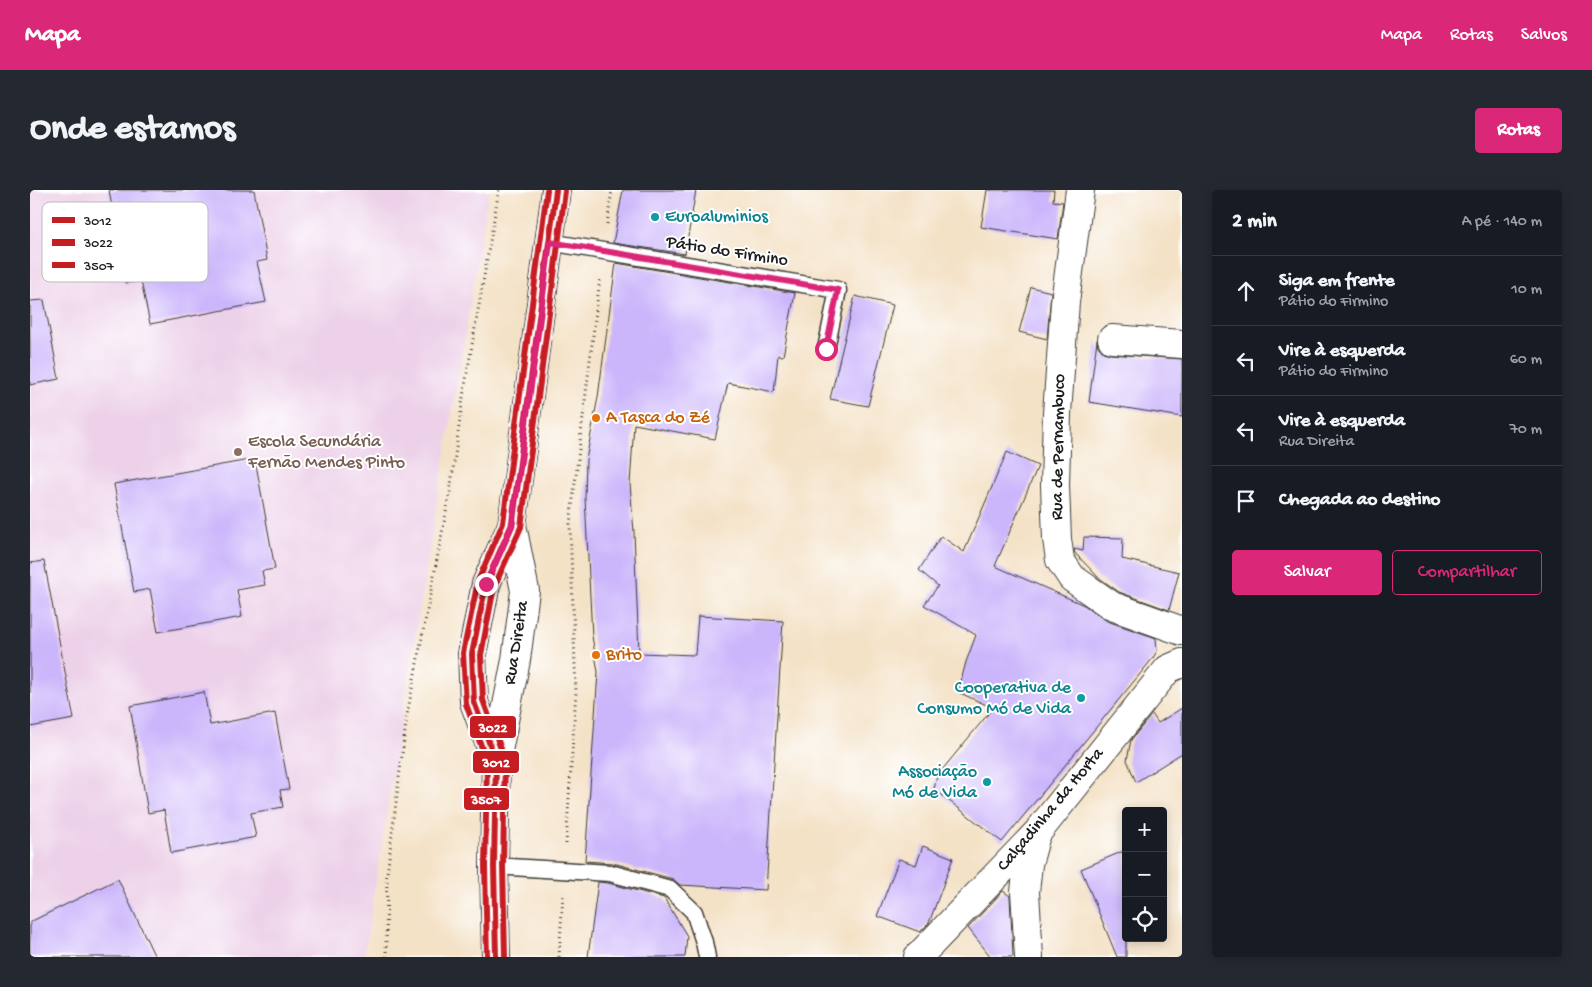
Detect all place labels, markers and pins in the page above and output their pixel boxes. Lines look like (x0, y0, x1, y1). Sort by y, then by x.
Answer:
place label: Euroaluminios (665, 207, 769, 228)
marker: Euroaluminios (649, 211, 661, 223)
place label: A Tasca do Zé (606, 408, 711, 429)
marker: A Tasca do Zé (590, 412, 602, 424)
place label: Escola Secundária Fernão Mendes Pinto (247, 432, 405, 474)
marker: Escola Secundária Fernão Mendes Pinto (232, 446, 244, 458)
place label: Brito (605, 645, 642, 666)
marker: Brito (590, 649, 602, 661)
place label: Cooperativa de Consumo Mó de Vida (917, 678, 1072, 720)
marker: Cooperativa de Consumo Mó de Vida (1075, 692, 1087, 704)
place label: Associação Mó de Vida (892, 762, 978, 804)
marker: Associação Mó de Vida (981, 776, 993, 788)

